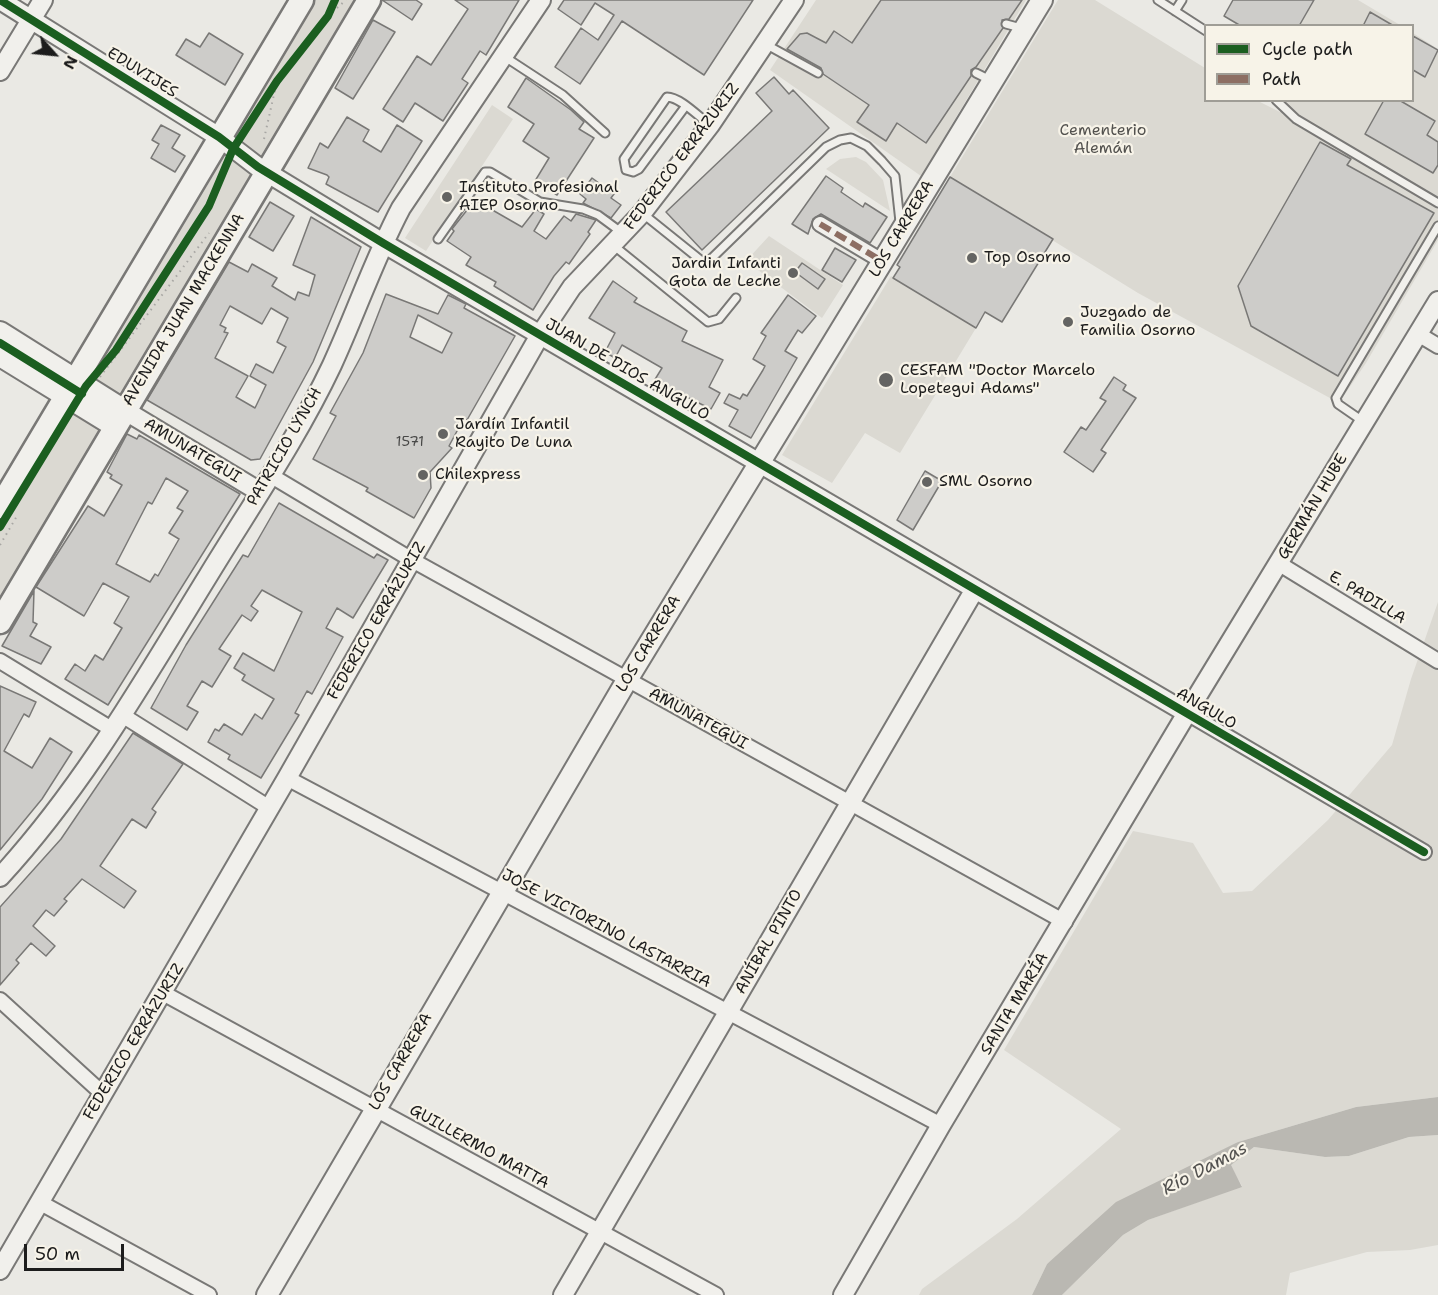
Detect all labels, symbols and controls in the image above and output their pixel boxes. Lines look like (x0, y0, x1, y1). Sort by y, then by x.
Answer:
north arrow (24, 24, 84, 84)
legend (1204, 24, 1414, 102)
text: Cycle path (1262, 37, 1353, 61)
street label: EDUVIJES (103, 44, 181, 102)
text: N (58, 52, 83, 73)
text: Path (1262, 67, 1301, 91)
street label: FEDERICO ERRÁZURIZ (620, 80, 744, 234)
park label: Cementerio Alemán (1060, 121, 1146, 159)
street label: LOS CARRERA (866, 177, 938, 281)
place label: Instituto Profesional AIEP Osorno (459, 178, 619, 216)
marker: Instituto Profesional AIEP Osorno (440, 190, 454, 204)
street label: AVENIDA JUAN MACKENNA (119, 210, 249, 410)
place label: Top Osorno (984, 248, 1071, 268)
marker: Top Osorno (965, 251, 979, 265)
place label: Jardin Infanti Gota de Leche (669, 254, 781, 292)
marker: Jardin Infanti Gota de Leche (786, 266, 800, 280)
place label: Juzgado de Familia Osorno (1080, 303, 1196, 341)
street label: JUAN DE DIOS ANGULO (541, 315, 713, 425)
marker: Juzgado de Familia Osorno (1061, 315, 1075, 329)
place label: CESFAM "Doctor Marcelo Lopetegui Adams" (900, 361, 1095, 399)
marker: CESFAM "Doctor Marcelo Lopetegui Adams" (877, 371, 895, 389)
street label: PATRICIO LYNCH (243, 384, 327, 510)
street label: AMUNATEGUI (140, 414, 244, 488)
place label: Jardín Infantil Rayito De Luna (455, 415, 572, 453)
marker: Jardín Infantil Rayito De Luna (436, 427, 450, 441)
house number: 1571 (396, 434, 424, 450)
street label: GERMÁN HUBE (1274, 451, 1352, 563)
place label: Chilexpress (435, 465, 521, 485)
marker: Chilexpress (416, 468, 430, 482)
place label: SML Osorno (939, 472, 1032, 492)
marker: SML Osorno (920, 475, 934, 489)
street label: FEDERICO ERRÁZURIZ (324, 539, 430, 703)
street label: E. PADILLA (1325, 567, 1409, 629)
street label: LOS CARRERA (613, 592, 685, 696)
street label: AMUNATEGUI (645, 684, 751, 754)
street label: ANGULO (1172, 684, 1240, 734)
street label: JOSE VICTORINO LASTARRIA (498, 866, 714, 992)
street label: ANÍBAL PINTO (731, 886, 807, 998)
street label: SANTA MARÍA (977, 949, 1053, 1059)
street label: FEDERICO ERRÁZURIZ (80, 960, 188, 1124)
street label: LOS CARRERA (365, 1010, 437, 1114)
street label: GUILLERMO MATTA (406, 1101, 552, 1193)
water label: Río Damas (1159, 1138, 1251, 1200)
scale bar (27, 1232, 128, 1270)
text: 50 m (35, 1242, 80, 1266)

